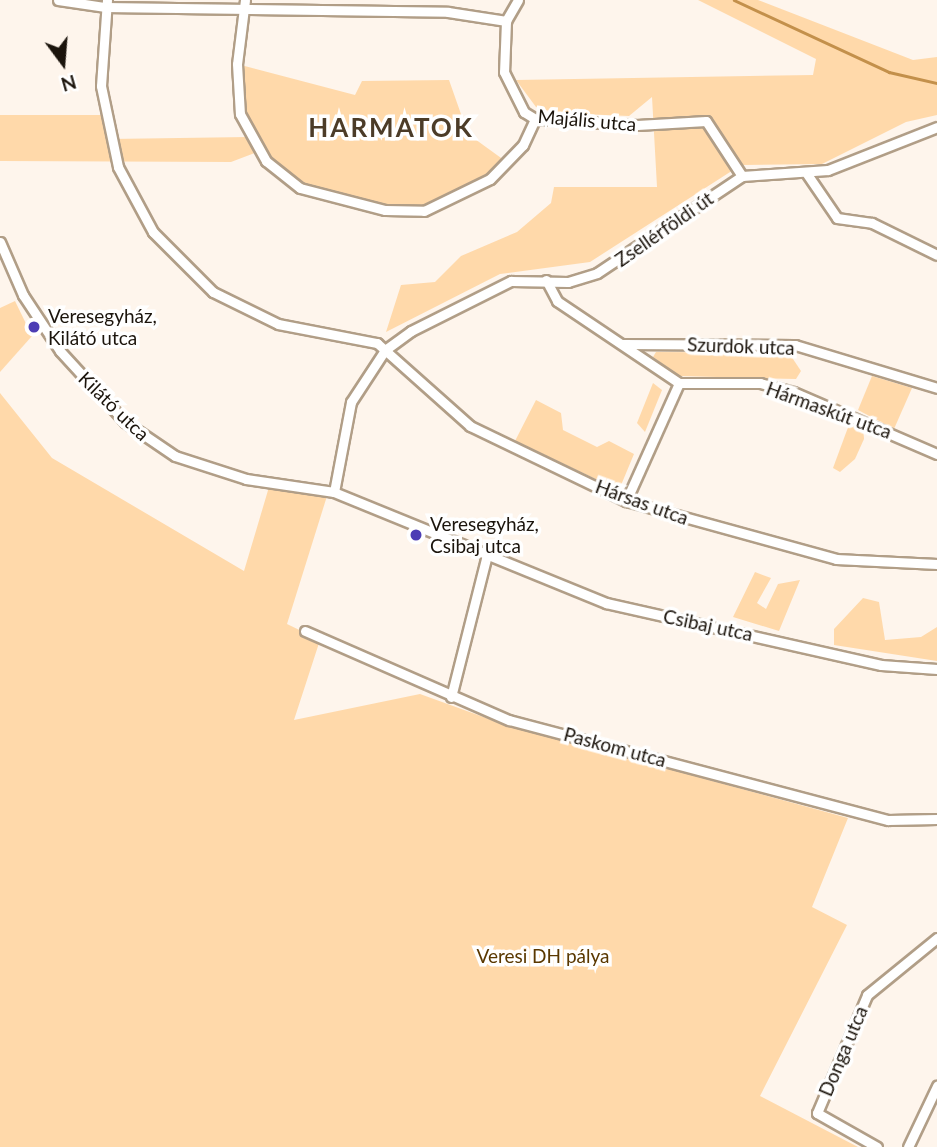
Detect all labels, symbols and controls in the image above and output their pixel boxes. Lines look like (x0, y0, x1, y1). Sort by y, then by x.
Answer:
north arrow (28, 28, 98, 98)
text: N (59, 71, 79, 97)
street label: Majális utca (537, 104, 637, 136)
district label: HARMATOK (309, 112, 473, 144)
street label: Zsellérföldi út (611, 187, 717, 271)
place label: Veresegyház, Kilátó utca (48, 305, 157, 349)
marker: Veresegyház, Kilátó utca (26, 319, 42, 335)
street label: Szurdok utca (687, 333, 795, 359)
street label: Kilátó utca (74, 367, 154, 445)
street label: Hármaskút utca (763, 377, 895, 443)
street label: Hársas utca (592, 475, 692, 529)
place label: Veresegyház, Csibaj utca (430, 513, 539, 557)
marker: Veresegyház, Csibaj utca (408, 527, 424, 543)
street label: Csibaj utca (661, 604, 755, 646)
street label: Paskom utca (561, 722, 669, 772)
park label: Veresi DH pálya (476, 945, 610, 967)
street label: Donga utca (814, 1002, 872, 1100)

